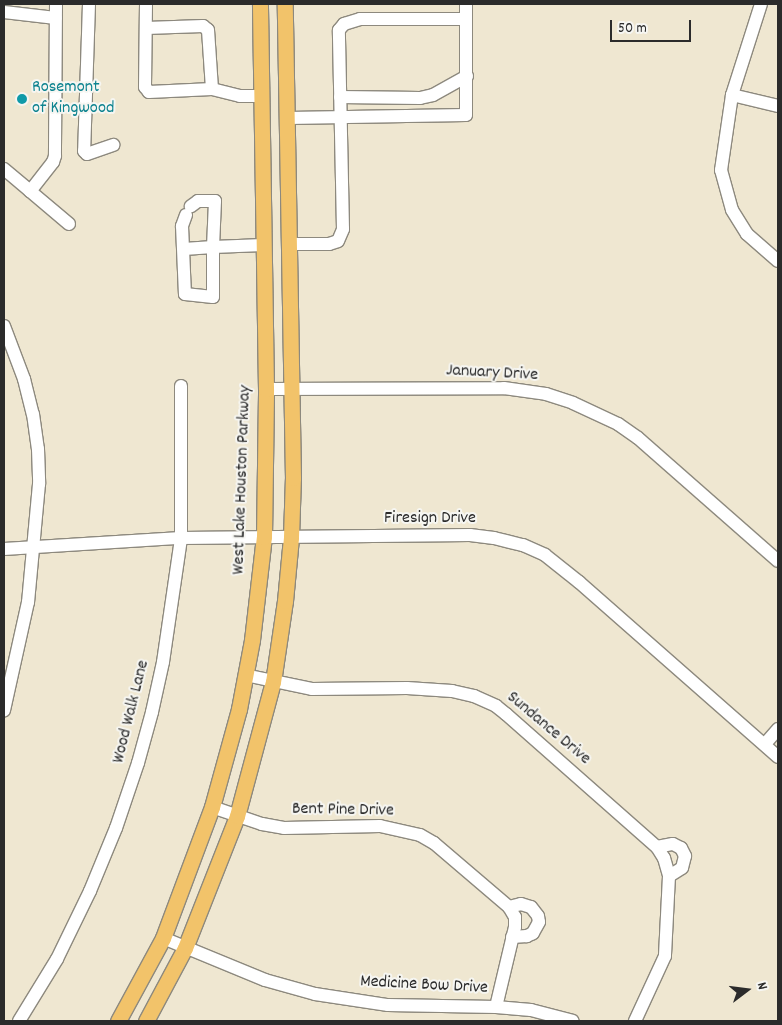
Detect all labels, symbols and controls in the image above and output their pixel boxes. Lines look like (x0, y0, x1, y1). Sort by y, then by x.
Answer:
scale bar (612, 10, 693, 42)
text: 50 m (618, 18, 647, 40)
place label: Rosemont of Kingwood (32, 78, 114, 120)
marker: Rosemont of Kingwood (16, 93, 28, 105)
street label: January Drive (445, 361, 539, 387)
street label: West Lake Houston Parkway (229, 385, 257, 575)
street label: Firesign Drive (384, 508, 476, 530)
street label: Wood Walk Lane (109, 658, 155, 766)
street label: Sundance Drive (502, 688, 594, 770)
street label: Bent Pine Drive (292, 799, 394, 823)
north arrow (722, 965, 772, 1015)
street label: Medicine Bow Drive (360, 972, 488, 1000)
text: N (751, 980, 772, 992)

